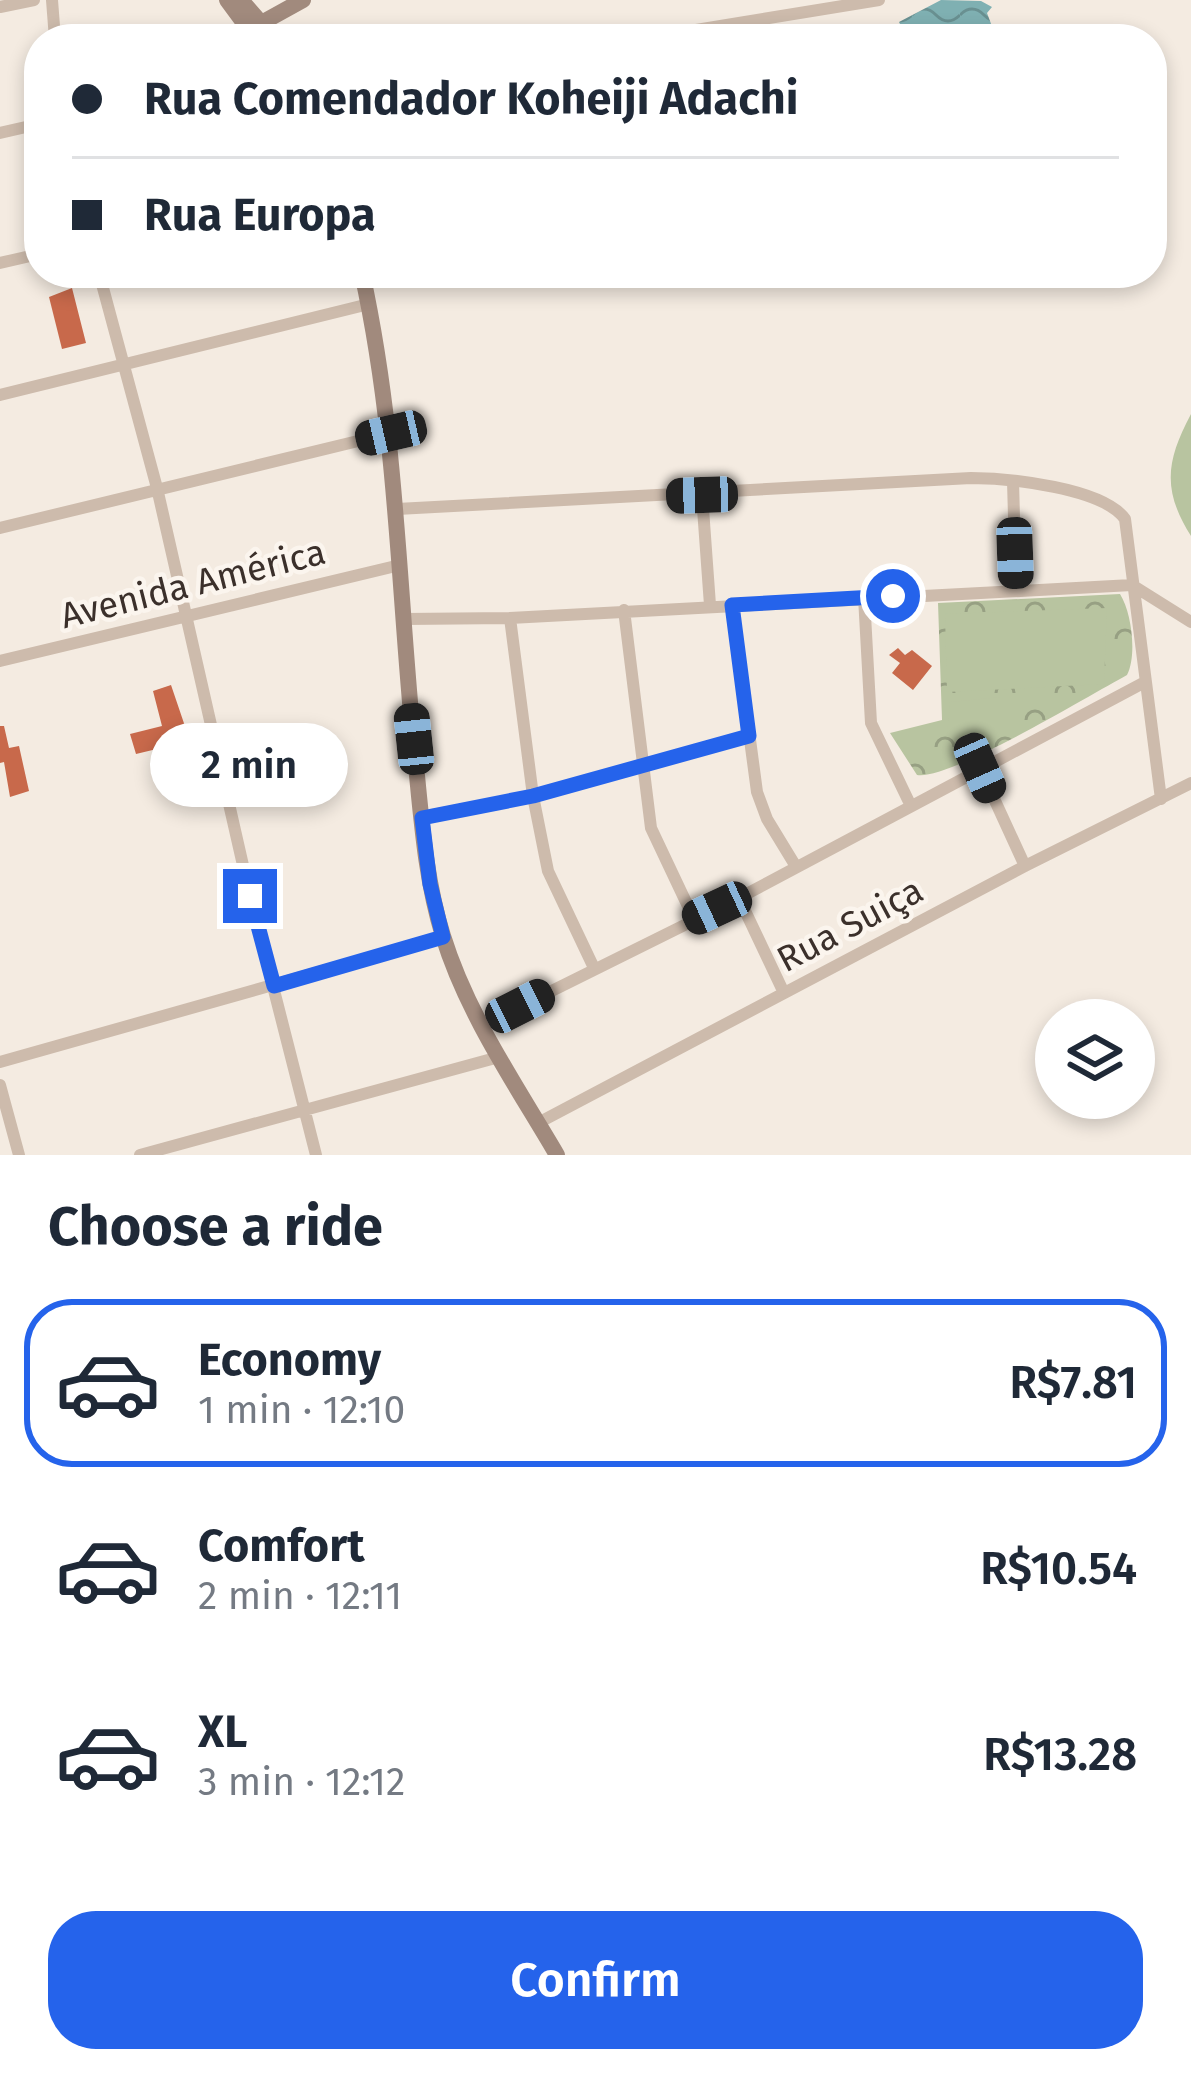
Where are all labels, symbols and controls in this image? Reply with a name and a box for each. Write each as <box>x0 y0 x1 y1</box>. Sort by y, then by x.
text: Rua Comendador Koheiji Adachi <box>144 72 798 126</box>
text: Rua Europa <box>144 188 376 242</box>
car <box>352 407 430 459</box>
car <box>665 476 739 514</box>
car <box>996 516 1034 590</box>
street label: Avenida América <box>56 530 330 638</box>
route start <box>866 569 920 623</box>
car <box>392 701 436 777</box>
callout: 2 min <box>151 722 349 806</box>
car <box>949 728 1011 808</box>
text: 2 min <box>201 742 297 788</box>
street label: Rua Suiça <box>769 868 931 982</box>
route end <box>223 869 277 923</box>
car <box>677 876 757 940</box>
car <box>480 974 560 1038</box>
map controls <box>1035 999 1155 1119</box>
button: layers <box>1035 999 1155 1119</box>
text: Choose a ride <box>48 1195 383 1259</box>
icon: car <box>54 1329 162 1437</box>
text: Economy <box>198 1333 381 1387</box>
text: R$7.81 <box>1010 1356 1137 1410</box>
text: 1 min · 12:10 <box>198 1387 405 1433</box>
icon: car <box>54 1515 162 1623</box>
text: Comfort <box>198 1519 365 1573</box>
text: R$10.54 <box>980 1542 1137 1596</box>
text: 2 min · 12:11 <box>198 1573 402 1619</box>
icon: car <box>54 1701 162 1809</box>
text: XL <box>198 1705 247 1759</box>
text: R$13.28 <box>983 1728 1137 1782</box>
text: 3 min · 12:12 <box>198 1759 405 1805</box>
button: Confirm <box>48 1911 1143 2049</box>

